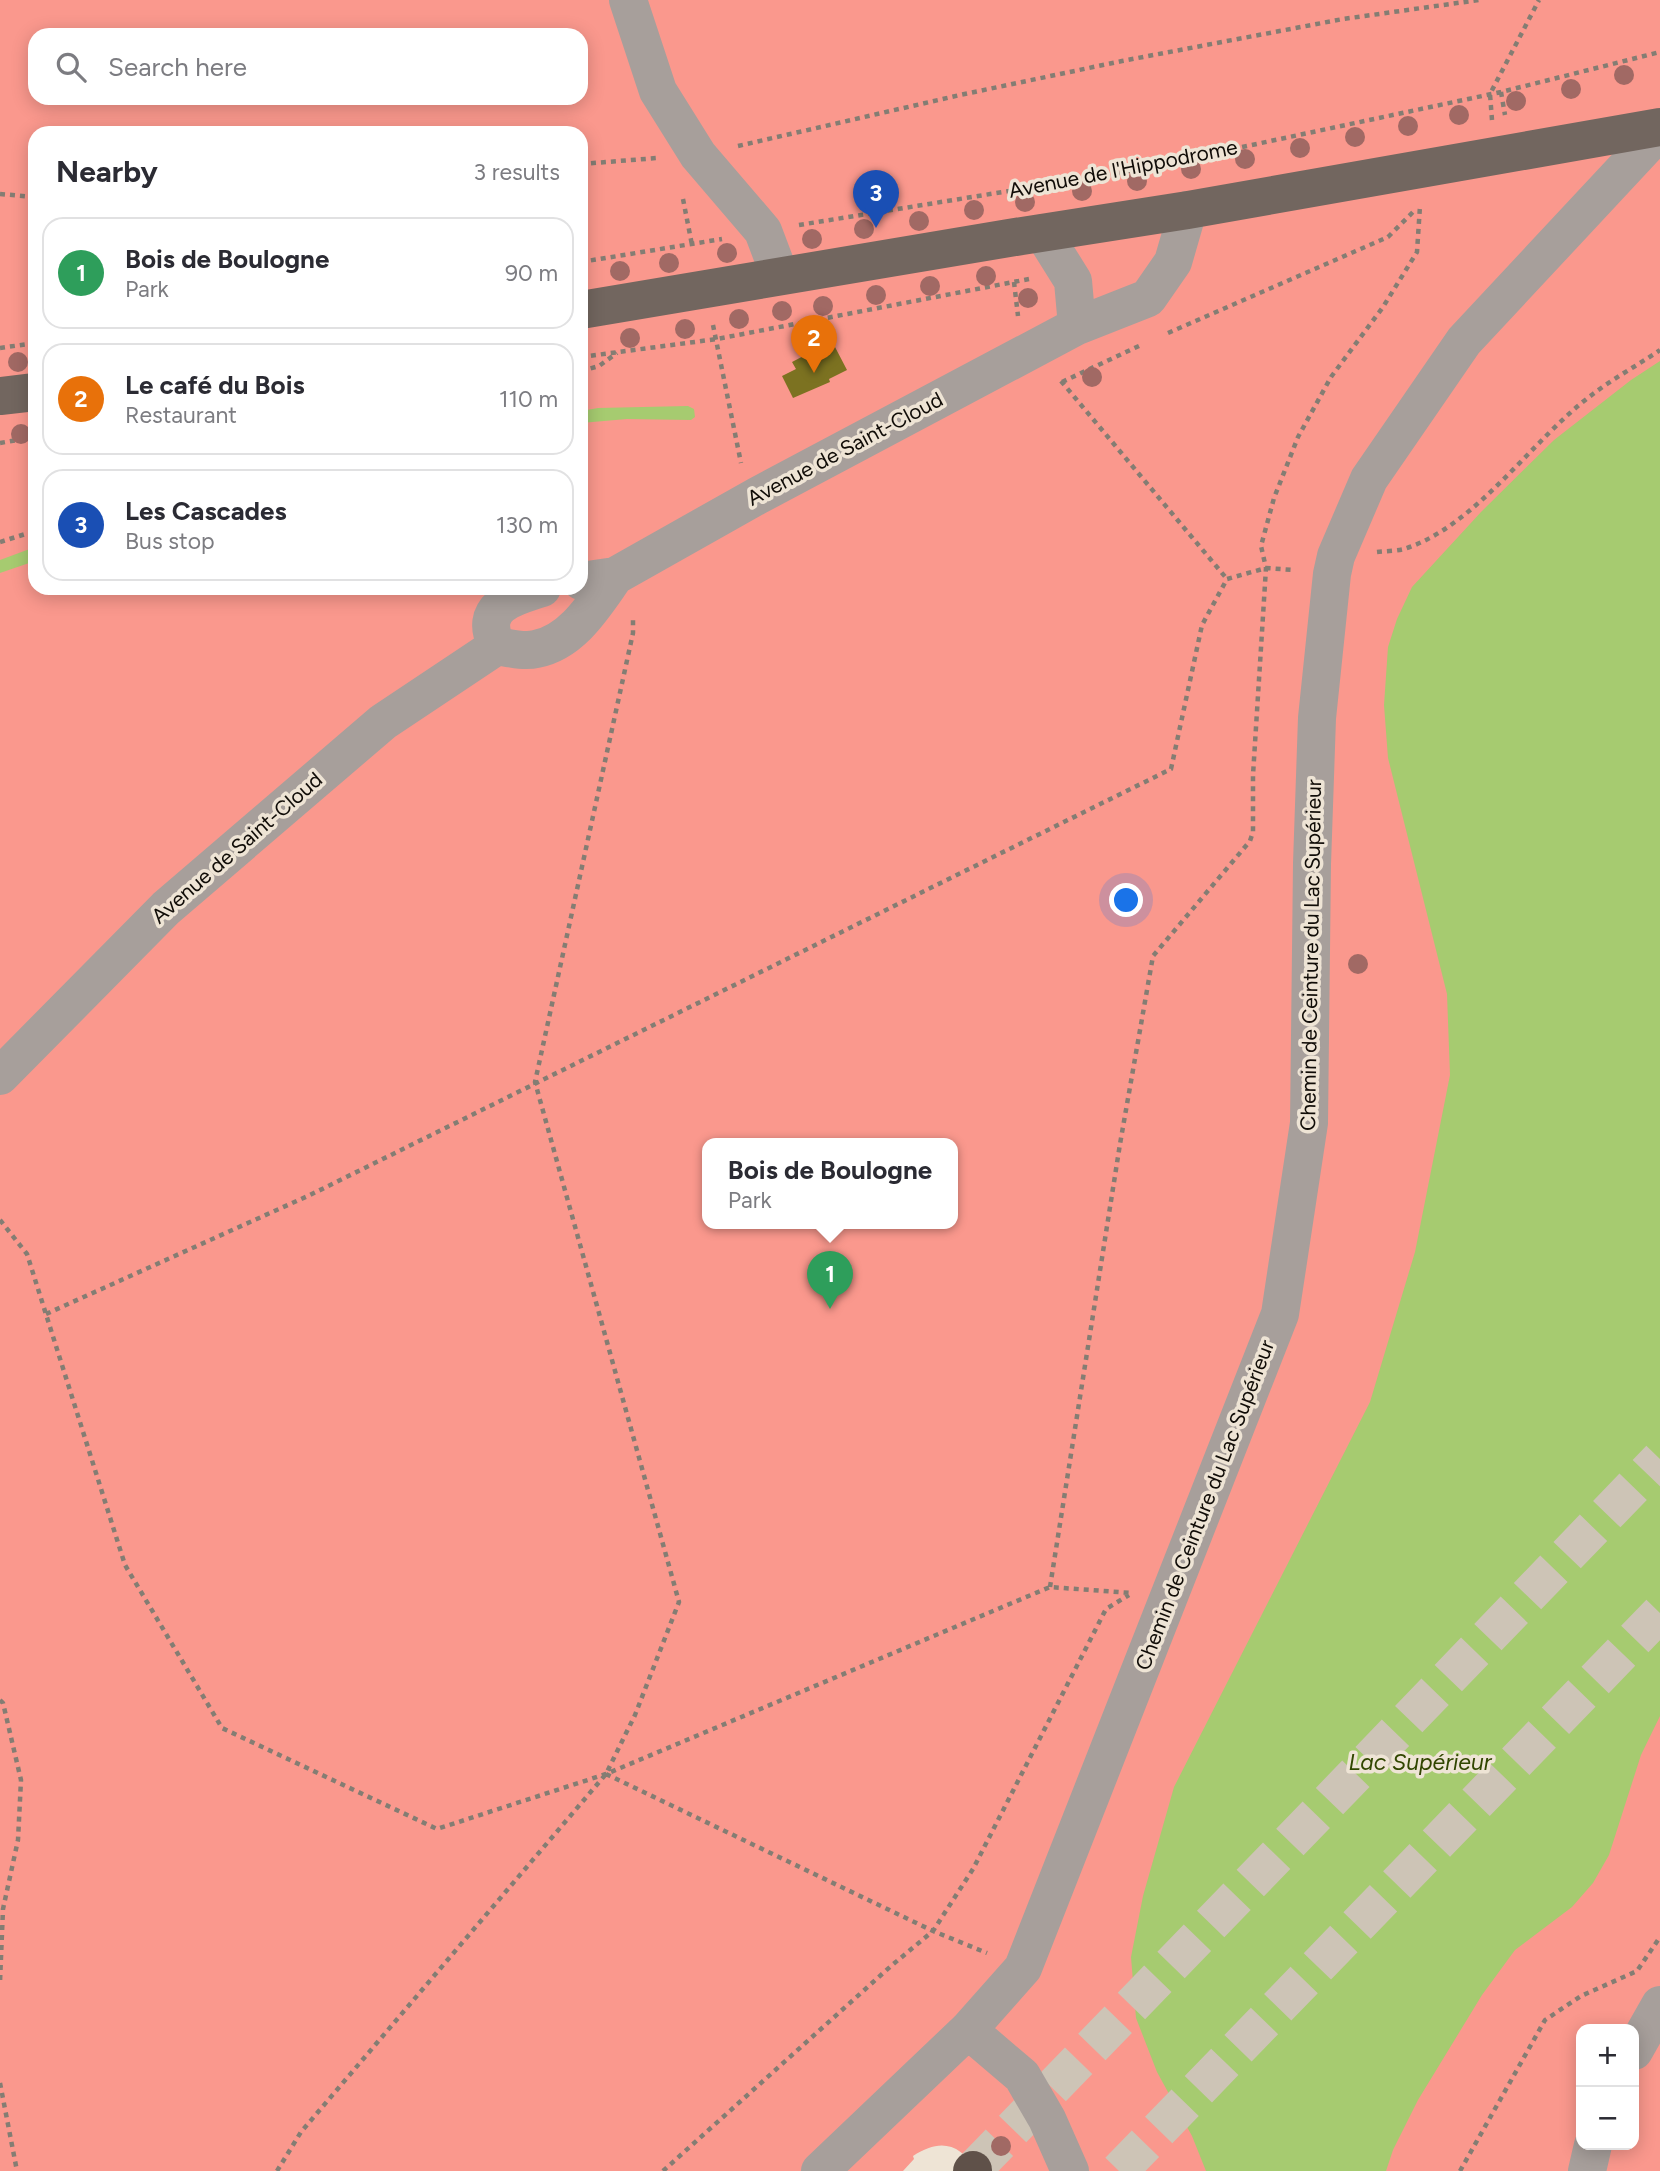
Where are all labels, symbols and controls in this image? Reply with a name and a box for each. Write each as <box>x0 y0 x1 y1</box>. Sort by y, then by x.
search box <box>28 28 588 105</box>
icon: search <box>52 48 90 86</box>
text: Search here <box>108 51 247 83</box>
street label: Avenue de l'Hippodrome <box>1006 134 1239 203</box>
text: Nearby <box>56 153 158 190</box>
text: 3 results <box>473 158 560 186</box>
pin: 3 <box>853 170 899 228</box>
text: Bois de Boulogne <box>125 243 329 275</box>
text: 1 <box>76 259 86 287</box>
text: 90 m <box>505 259 558 287</box>
text: Park <box>125 275 169 303</box>
pin: 2 <box>791 315 837 373</box>
text: Le café du Bois <box>125 369 305 401</box>
text: 2 <box>74 385 88 413</box>
text: 110 m <box>499 385 558 413</box>
street label: Avenue de Saint-Cloud <box>743 386 947 511</box>
text: Restaurant <box>125 401 237 429</box>
text: Les Cascades <box>125 495 287 527</box>
text: 3 <box>75 511 87 539</box>
text: 130 m <box>496 511 558 539</box>
text: Bus stop <box>125 527 215 555</box>
street label: Avenue de Saint-Cloud <box>146 767 327 929</box>
street label: Chemin de Ceinture du Lac Supérieur <box>1295 779 1326 1131</box>
your location <box>1109 883 1143 917</box>
popup <box>702 1138 958 1229</box>
text: Bois de Boulogne <box>728 1154 932 1186</box>
text: Park <box>728 1186 772 1214</box>
pin: 1 <box>807 1251 853 1309</box>
street label: Chemin de Ceinture du Lac Supérieur <box>1130 1336 1279 1673</box>
water label: Lac Supérieur <box>1348 1748 1493 1776</box>
map controls <box>1576 2024 1639 2150</box>
button: + <box>1576 2024 1639 2087</box>
button: − <box>1576 2087 1639 2150</box>

